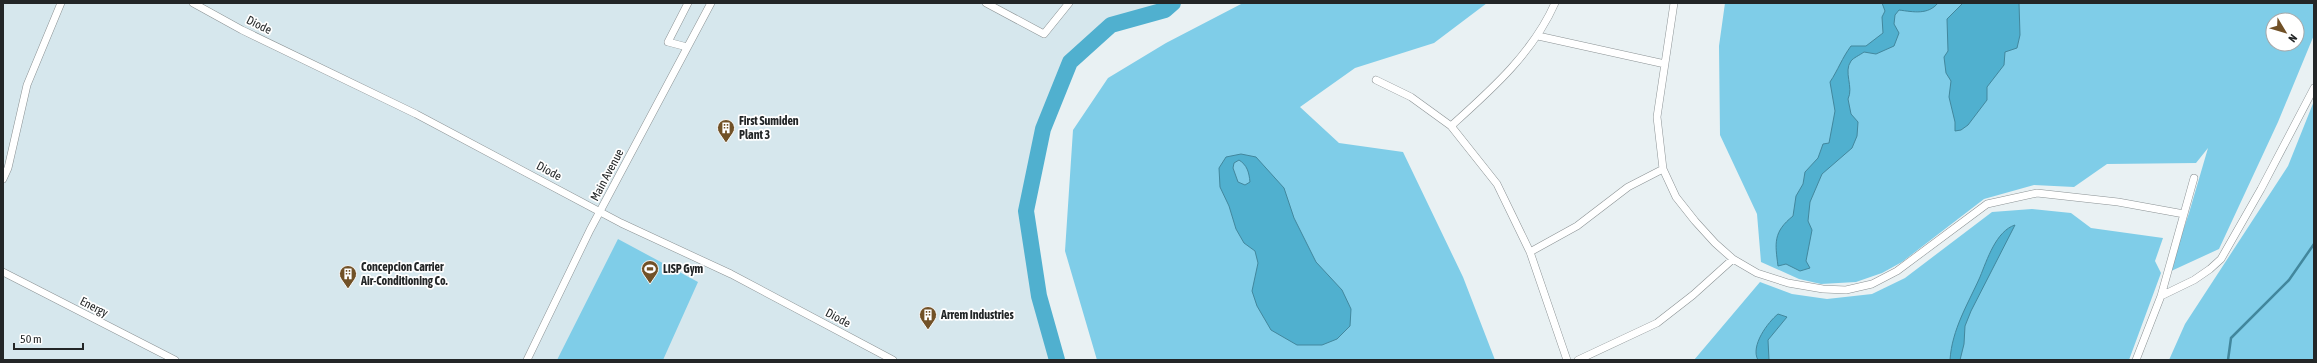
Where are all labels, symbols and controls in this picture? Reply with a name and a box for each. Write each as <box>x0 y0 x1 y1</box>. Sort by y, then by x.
north arrow <box>2265 12 2305 52</box>
street label: Diode <box>244 13 274 37</box>
text: N <box>2286 32 2300 44</box>
place label: First Sumiden Plant 3 <box>739 114 799 142</box>
building icon: First Sumiden Plant 3 <box>716 118 736 143</box>
street label: Main Avenue <box>587 147 627 203</box>
street label: Diode <box>534 159 564 183</box>
sports icon: LISP Gym <box>640 259 660 284</box>
place label: Concepcion Carrier Air-Conditioning Co. <box>360 260 448 288</box>
place label: LISP Gym <box>663 262 704 276</box>
building icon: Concepcion Carrier Air-Conditioning Co. <box>338 264 358 289</box>
street label: Energy <box>78 294 110 320</box>
building icon: Arrem Industries <box>918 305 938 330</box>
street label: Diode <box>823 306 853 330</box>
place label: Arrem Industries <box>940 308 1014 322</box>
scale bar <box>14 325 83 351</box>
text: 50 m <box>20 332 42 346</box>

